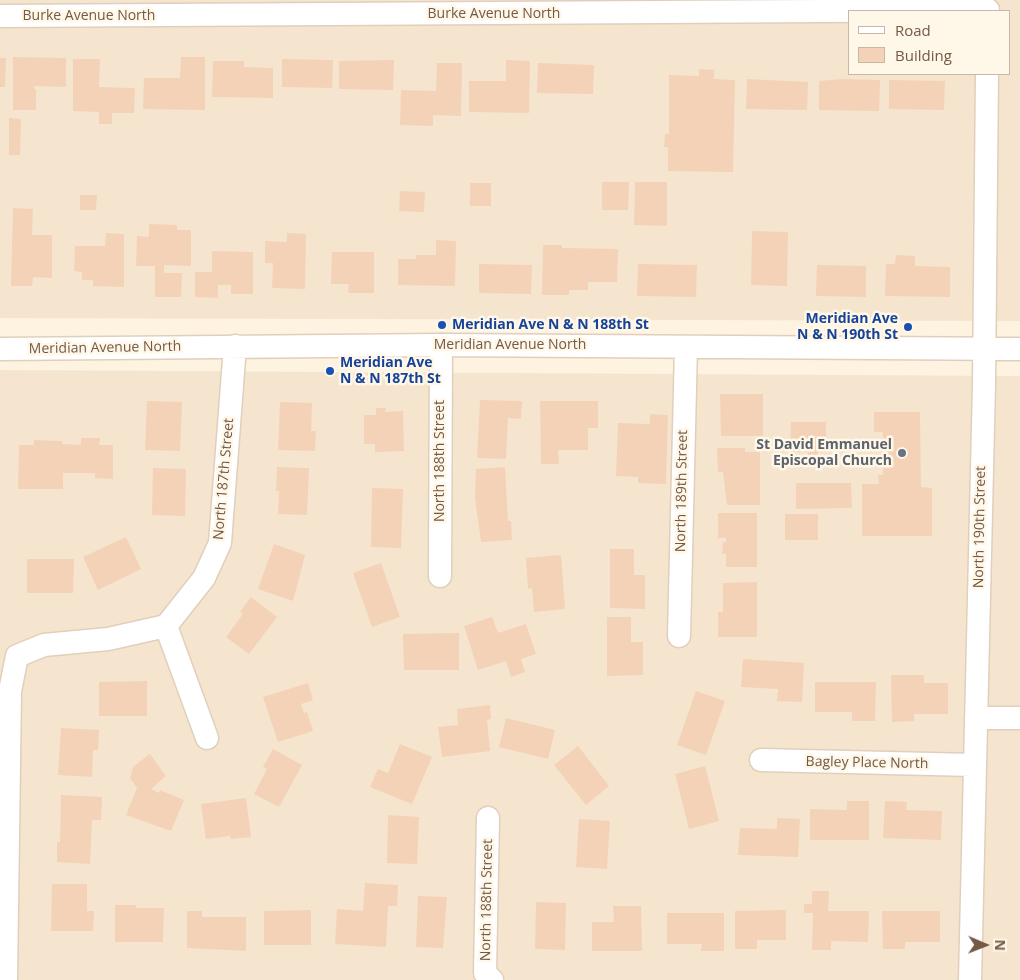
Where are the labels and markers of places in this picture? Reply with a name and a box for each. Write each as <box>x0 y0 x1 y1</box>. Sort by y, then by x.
place label: Meridian Ave N & N 190th St <box>797 311 898 344</box>
place label: Meridian Ave N & N 188th St <box>452 317 649 333</box>
marker: Meridian Ave N & N 188th St <box>436 319 448 331</box>
marker: Meridian Ave N & N 190th St <box>902 321 914 333</box>
place label: Meridian Ave N & N 187th St <box>340 355 441 388</box>
marker: Meridian Ave N & N 187th St <box>324 365 336 377</box>
place label: St David Emmanuel Episcopal Church <box>756 437 892 470</box>
marker: St David Emmanuel Episcopal Church <box>896 447 908 459</box>

